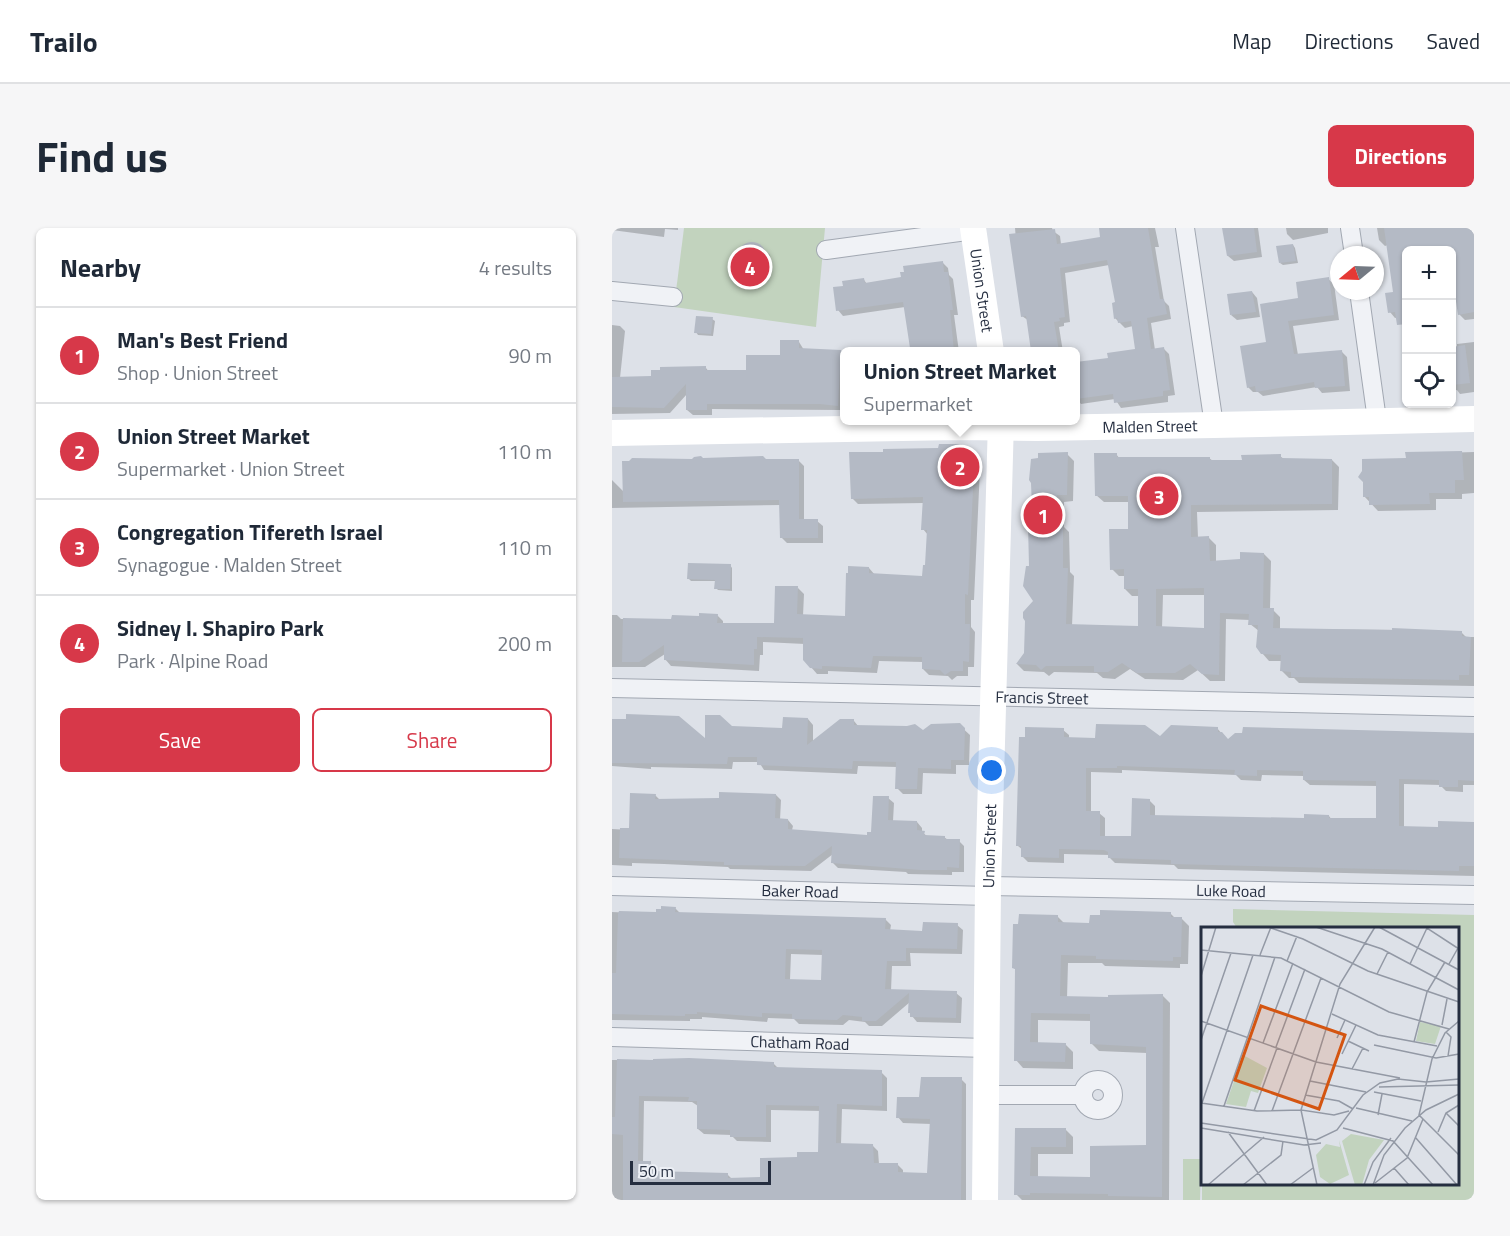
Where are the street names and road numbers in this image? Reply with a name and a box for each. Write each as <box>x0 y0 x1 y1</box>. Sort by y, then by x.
street label: Union Street <box>964 247 1000 334</box>
street label: Malden Street <box>1102 413 1198 439</box>
street label: Francis Street <box>995 684 1089 711</box>
street label: Union Street <box>976 803 1002 889</box>
street label: Baker Road <box>761 878 839 904</box>
street label: Luke Road <box>1196 878 1266 903</box>
street label: Chatham Road <box>750 1029 850 1056</box>

